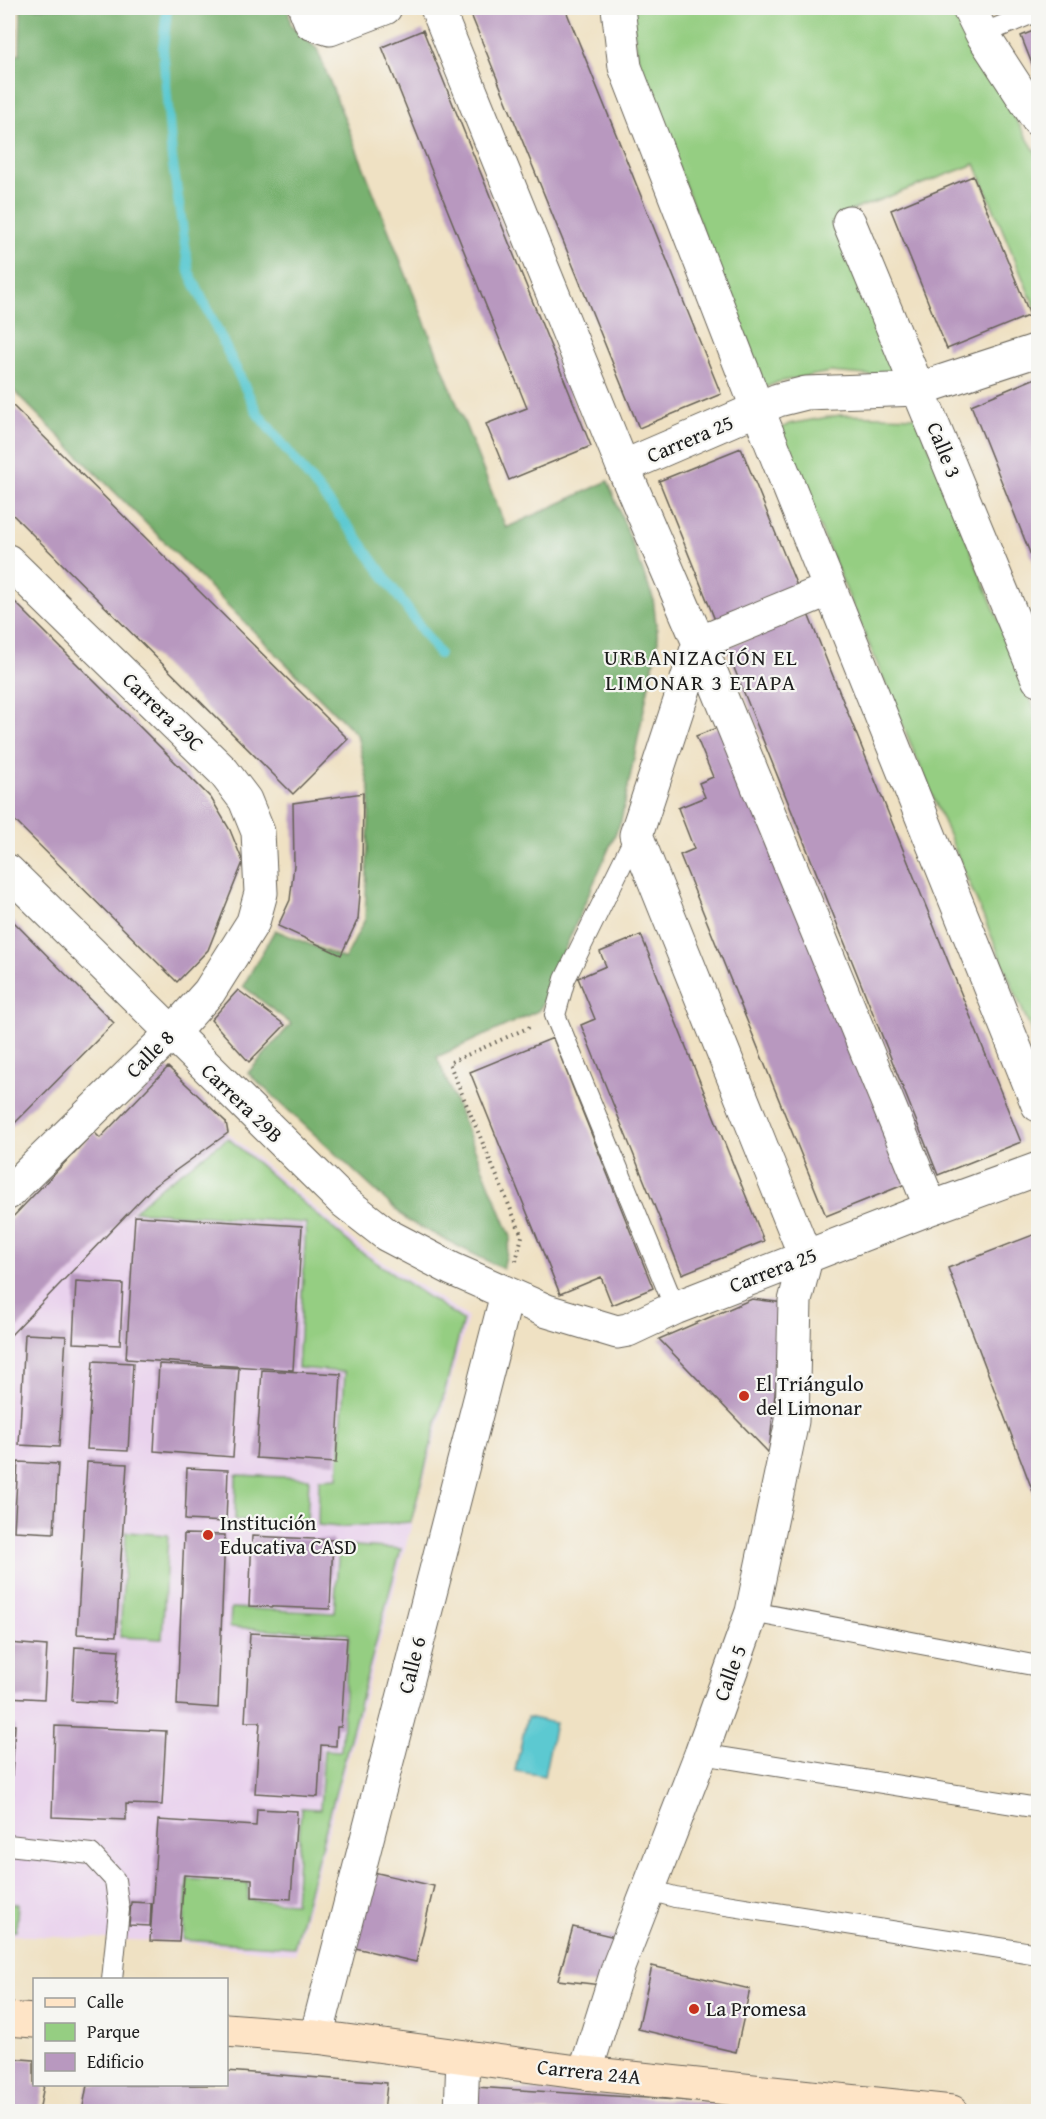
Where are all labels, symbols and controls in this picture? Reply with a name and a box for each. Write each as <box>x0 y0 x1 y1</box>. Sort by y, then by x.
street label: Carrera 25 <box>642 406 738 471</box>
street label: Calle 3 <box>919 417 970 482</box>
district label: URBANIZACIÓN EL LIMONAR 3 ETAPA <box>604 641 798 698</box>
street label: Carrera 29C <box>116 665 211 759</box>
street label: Calle 8 <box>118 1022 181 1085</box>
street label: Carrera 29B <box>194 1056 290 1150</box>
street label: Carrera 25 <box>725 1239 821 1300</box>
place label: El Triángulo del Limonar <box>756 1368 864 1423</box>
marker: El Triángulo del Limonar <box>737 1389 751 1403</box>
place label: Institución Educativa CASD <box>220 1507 357 1562</box>
marker: Institución Educativa CASD <box>201 1528 215 1542</box>
street label: Calle 6 <box>389 1633 434 1697</box>
street label: Calle 5 <box>705 1640 754 1705</box>
legend <box>33 1978 228 2086</box>
text: Calle <box>87 1988 124 2015</box>
place label: La Promesa <box>706 1993 806 2024</box>
marker: La Promesa <box>687 2002 701 2016</box>
text: Parque <box>87 2018 140 2045</box>
text: Edificio <box>87 2048 144 2075</box>
street label: Carrera 24A <box>536 2051 643 2092</box>

